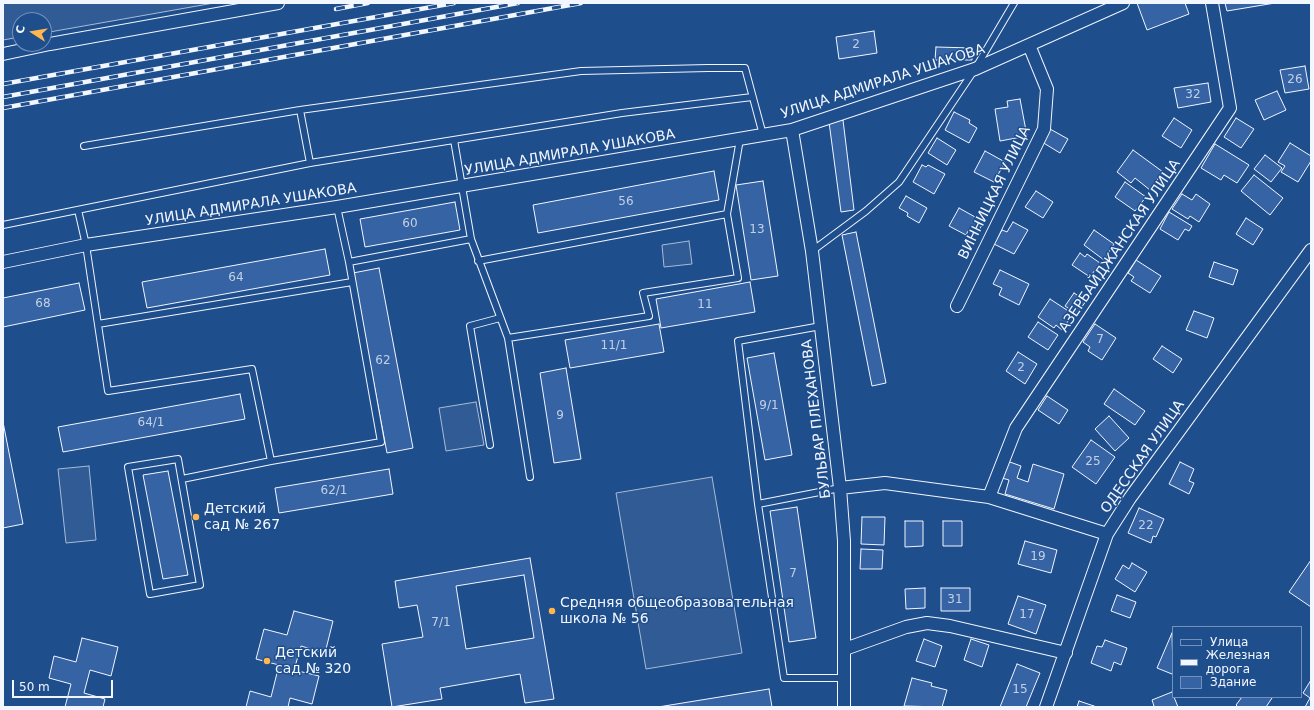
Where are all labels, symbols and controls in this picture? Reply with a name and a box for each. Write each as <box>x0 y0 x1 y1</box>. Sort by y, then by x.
north arrow <box>12 12 52 52</box>
text: С <box>14 24 28 35</box>
house number: 2 <box>852 38 860 52</box>
street label: УЛИЦА АДМИРАЛА УШАКОВА <box>779 41 987 123</box>
house number: 26 <box>1287 73 1303 87</box>
house number: 32 <box>1185 88 1201 102</box>
street label: ВИННИЦКАЯ УЛИЦА <box>955 124 1035 262</box>
street label: УЛИЦА АДМИРАЛА УШАКОВА <box>464 126 676 180</box>
street label: АЗЕРБАЙДЖАНСКАЯ УЛИЦА <box>1056 156 1184 336</box>
street label: УЛИЦА АДМИРАЛА УШАКОВА <box>144 180 358 230</box>
house number: 56 <box>618 195 634 209</box>
house number: 60 <box>402 217 418 231</box>
house number: 13 <box>749 223 765 237</box>
house number: 64 <box>228 271 244 285</box>
house number: 68 <box>35 297 51 311</box>
house number: 11 <box>697 298 713 312</box>
house number: 7 <box>1096 333 1104 347</box>
house number: 11/1 <box>601 339 627 353</box>
street label: БУЛЬВАР ПЛЕХАНОВА <box>799 339 835 499</box>
house number: 62 <box>375 354 391 368</box>
house number: 2 <box>1017 361 1025 375</box>
street label: ОДЕССКАЯ УЛИЦА <box>1098 397 1188 517</box>
house number: 9/1 <box>759 399 779 413</box>
house number: 9 <box>556 409 564 423</box>
house number: 64/1 <box>138 416 164 430</box>
house number: 25 <box>1085 455 1101 469</box>
house number: 62/1 <box>321 484 347 498</box>
place label: Детский сад № 267 <box>204 501 280 534</box>
marker: Детский сад № 267 <box>191 512 201 522</box>
house number: 22 <box>1138 519 1154 533</box>
house number: 19 <box>1030 550 1046 564</box>
house number: 7 <box>789 567 797 581</box>
house number: 31 <box>947 593 963 607</box>
place label: Средняя общеобразовательная школа № 56 <box>560 595 794 628</box>
marker: Средняя общеобразовательная школа № 56 <box>547 606 557 616</box>
house number: 17 <box>1019 608 1035 622</box>
house number: 7/1 <box>431 616 451 630</box>
legend <box>1172 626 1302 698</box>
text: Улица <box>1210 635 1248 649</box>
place label: Детский сад № 320 <box>275 645 351 678</box>
text: Железная дорога <box>1206 648 1270 676</box>
marker: Детский сад № 320 <box>262 656 272 666</box>
scale bar <box>14 672 115 698</box>
text: Здание <box>1210 675 1256 689</box>
text: 50 m <box>19 680 50 694</box>
house number: 15 <box>1012 683 1028 697</box>

